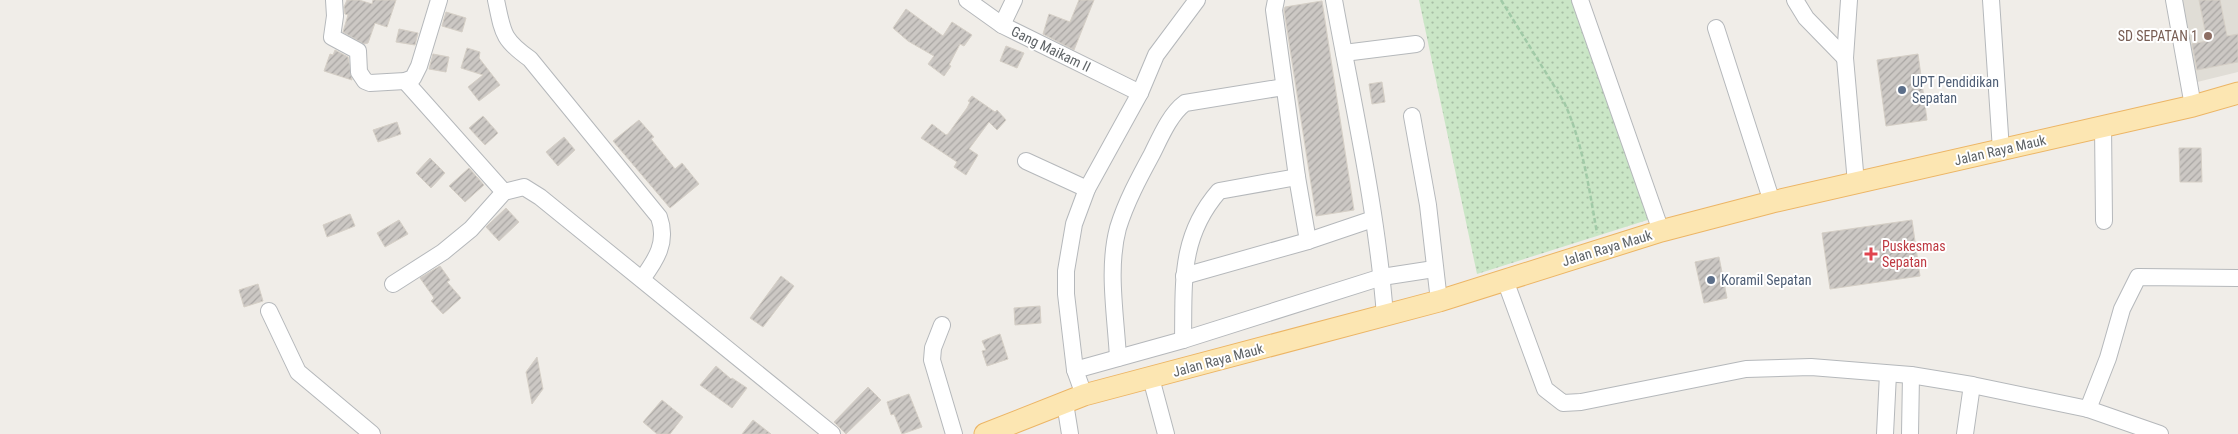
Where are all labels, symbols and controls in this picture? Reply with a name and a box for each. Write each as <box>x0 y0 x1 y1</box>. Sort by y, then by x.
street label: Gang Maikam II <box>1009 23 1093 75</box>
place label: SD SEPATAN 1 <box>2118 28 2198 44</box>
marker: SD SEPATAN 1 <box>2202 30 2214 42</box>
place label: UPT Pendidikan Sepatan <box>1912 74 1999 106</box>
marker: UPT Pendidikan Sepatan <box>1896 84 1908 96</box>
street label: Jalan Raya Mauk <box>1953 132 2048 168</box>
street label: Jalan Raya Mauk <box>1560 226 1655 269</box>
place label: Puskesmas Sepatan <box>1882 238 1946 270</box>
marker: Puskesmas Sepatan <box>1864 247 1878 261</box>
place label: Koramil Sepatan <box>1721 272 1811 288</box>
marker: Koramil Sepatan <box>1705 274 1717 286</box>
street label: Jalan Raya Mauk <box>1171 340 1266 380</box>

